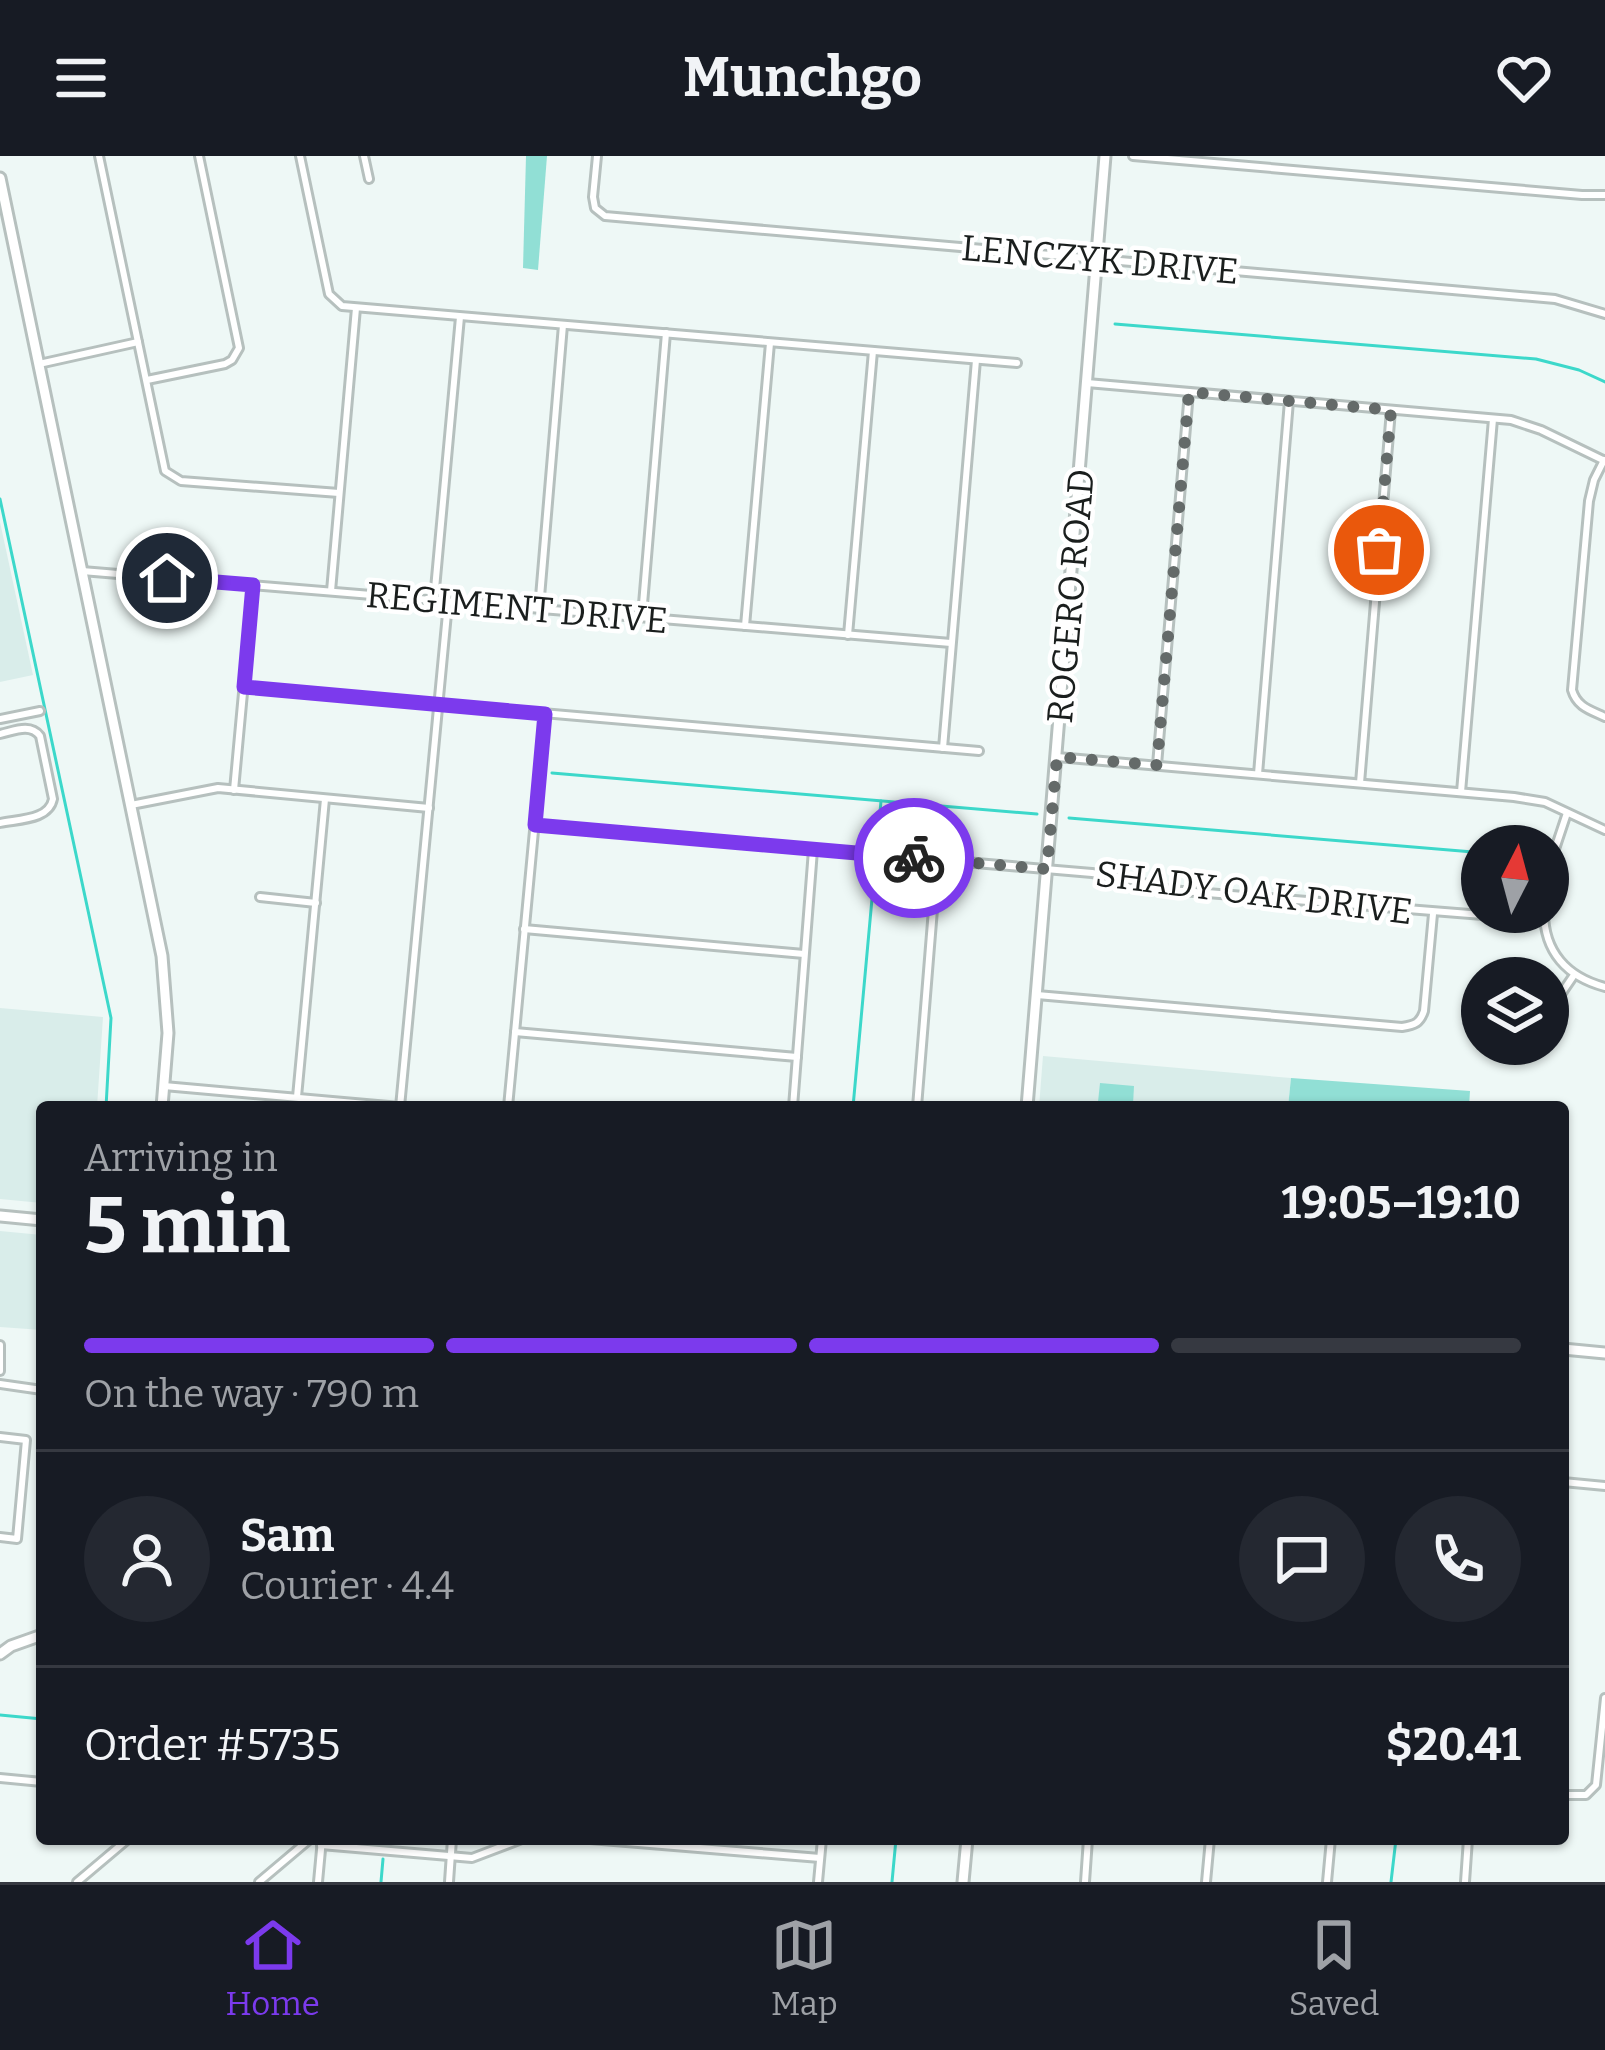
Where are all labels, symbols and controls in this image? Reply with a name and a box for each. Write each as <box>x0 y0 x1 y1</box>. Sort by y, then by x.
icon: menu <box>48 45 114 111</box>
icon: heart <box>1491 45 1557 111</box>
text: Munchgo <box>683 46 922 110</box>
street label: LENCZYK DRIVE <box>960 226 1240 294</box>
street label: ROGERO ROAD <box>1038 467 1104 725</box>
pin <box>1328 499 1430 601</box>
icon: bag <box>1346 517 1412 583</box>
pin <box>116 527 218 629</box>
icon: home <box>134 545 200 611</box>
street label: REGIMENT DRIVE <box>364 573 670 643</box>
courier <box>854 798 974 918</box>
icon: bike <box>881 825 947 891</box>
north arrow <box>1461 825 1569 933</box>
map controls <box>1461 825 1569 1065</box>
street label: SHADY OAK DRIVE <box>1093 852 1415 934</box>
button: layers <box>1461 957 1569 1065</box>
text: Arriving in <box>84 1135 278 1181</box>
text: 19:05–19:10 <box>1282 1176 1521 1230</box>
text: 5 min <box>84 1179 290 1273</box>
text: On the way · 790 m <box>84 1371 419 1417</box>
button: person <box>84 1496 210 1622</box>
button: chat <box>1239 1496 1365 1622</box>
button: phone <box>1395 1496 1521 1622</box>
text: Sam <box>240 1509 334 1563</box>
text: Courier · 4.4 <box>240 1563 454 1609</box>
text: Order #5735 <box>84 1718 340 1772</box>
text: $20.41 <box>1385 1718 1521 1772</box>
tab: Home <box>226 1912 320 2024</box>
tab: Map <box>771 1912 838 2024</box>
tab: Saved <box>1289 1912 1379 2024</box>

